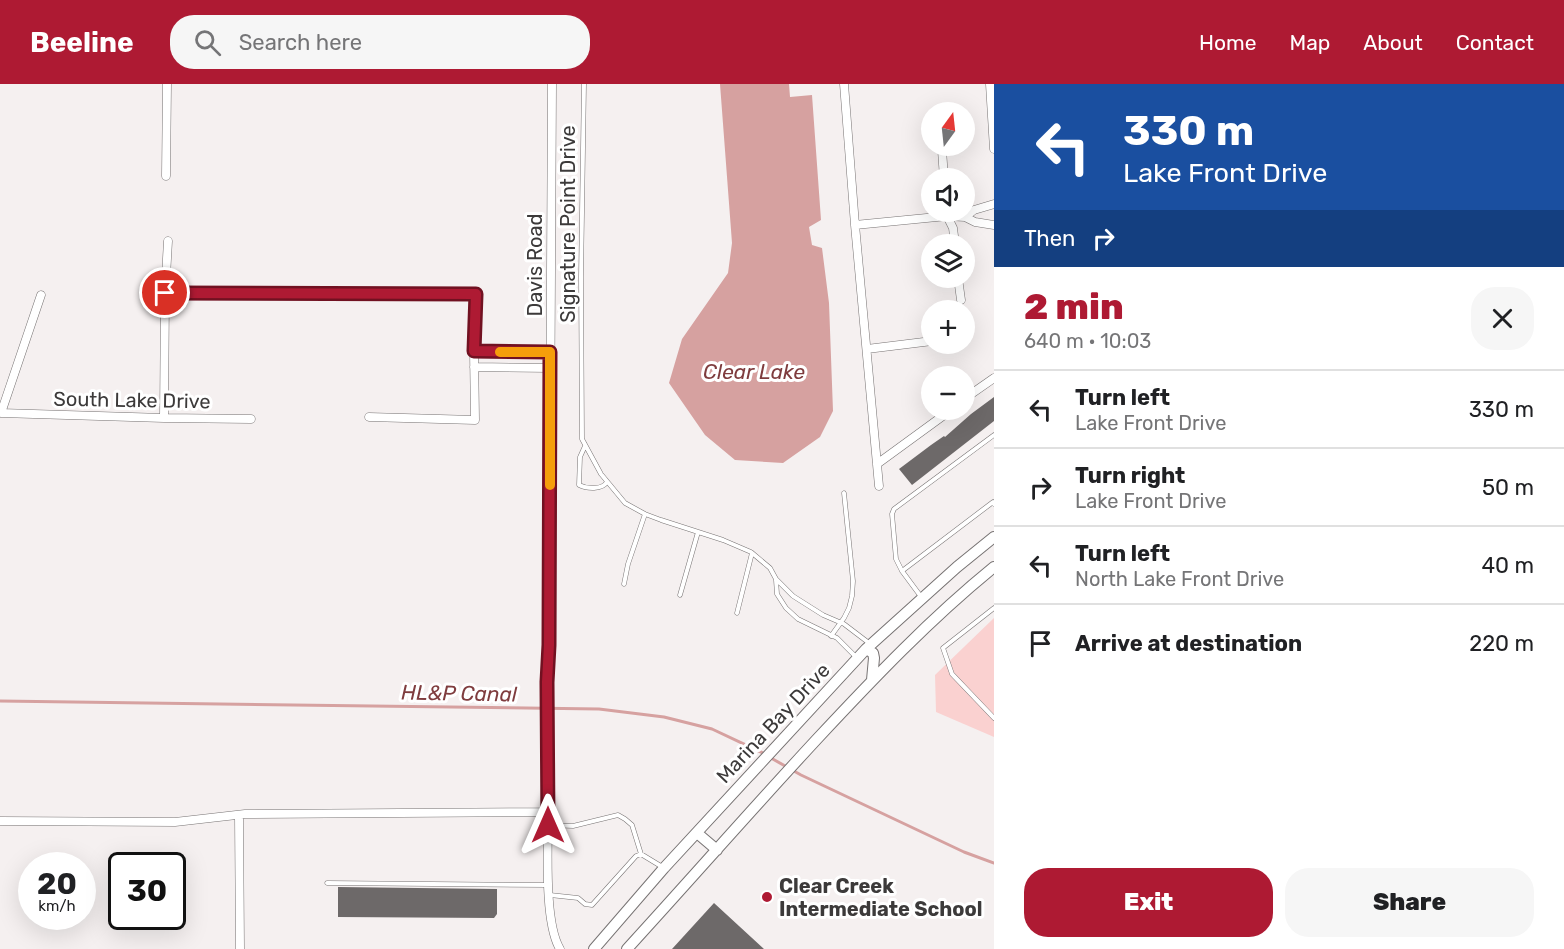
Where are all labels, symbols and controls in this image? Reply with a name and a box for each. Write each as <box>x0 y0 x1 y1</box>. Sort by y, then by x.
search box <box>170 15 590 69</box>
text: Beeline <box>30 26 134 59</box>
icon: search <box>191 26 224 59</box>
text: Search here <box>239 29 362 56</box>
text: Home <box>1199 30 1256 55</box>
text: Map <box>1289 30 1330 55</box>
text: About <box>1363 30 1423 55</box>
text: Contact <box>1456 30 1534 55</box>
north arrow <box>921 102 975 156</box>
map controls <box>921 102 975 420</box>
text: 330 m <box>1123 106 1254 156</box>
icon: left <box>1024 108 1102 186</box>
street label: Signature Point Drive <box>556 125 580 323</box>
text: Lake Front Drive <box>1123 157 1327 189</box>
button: sound <box>921 168 975 222</box>
street label: Davis Road <box>523 213 547 317</box>
icon: right <box>1087 222 1120 255</box>
text: Then <box>1024 225 1075 252</box>
button: layers <box>921 234 975 288</box>
pin <box>139 267 190 318</box>
icon: arrive <box>148 276 181 309</box>
text: 2 min <box>1024 285 1124 328</box>
button: close <box>1471 287 1534 350</box>
button: + <box>921 300 975 354</box>
text: 640 m · 10:03 <box>1024 329 1151 353</box>
water label: Clear Lake <box>703 359 805 384</box>
button: − <box>921 366 975 420</box>
text: Turn left <box>1075 384 1170 411</box>
street label: South Lake Drive <box>53 387 211 413</box>
icon: left <box>1024 393 1057 426</box>
text: 330 m <box>1469 396 1534 423</box>
text: Lake Front Drive <box>1075 411 1226 435</box>
text: Turn right <box>1075 462 1185 489</box>
icon: right <box>1024 471 1057 504</box>
text: 50 m <box>1482 474 1534 501</box>
text: Lake Front Drive <box>1075 489 1226 513</box>
text: Turn left <box>1075 540 1170 567</box>
icon: left <box>1024 549 1057 582</box>
text: 40 m <box>1481 552 1534 579</box>
text: North Lake Front Drive <box>1075 567 1284 591</box>
icon: arrive <box>1024 627 1057 660</box>
text: Arrive at destination <box>1075 630 1302 657</box>
text: 220 m <box>1469 630 1534 657</box>
street label: Marina Bay Drive <box>711 658 835 788</box>
water label: HL&P Canal <box>401 679 518 707</box>
position arrow <box>516 793 580 857</box>
speed limit sign: 30 <box>108 852 186 930</box>
text: 20 <box>37 866 77 902</box>
button: Exit <box>1024 868 1273 937</box>
button: Share <box>1285 868 1534 937</box>
place label: Clear Creek Intermediate School <box>779 874 982 921</box>
marker: Clear Creek Intermediate School <box>760 890 774 904</box>
text: km/h <box>38 897 76 915</box>

